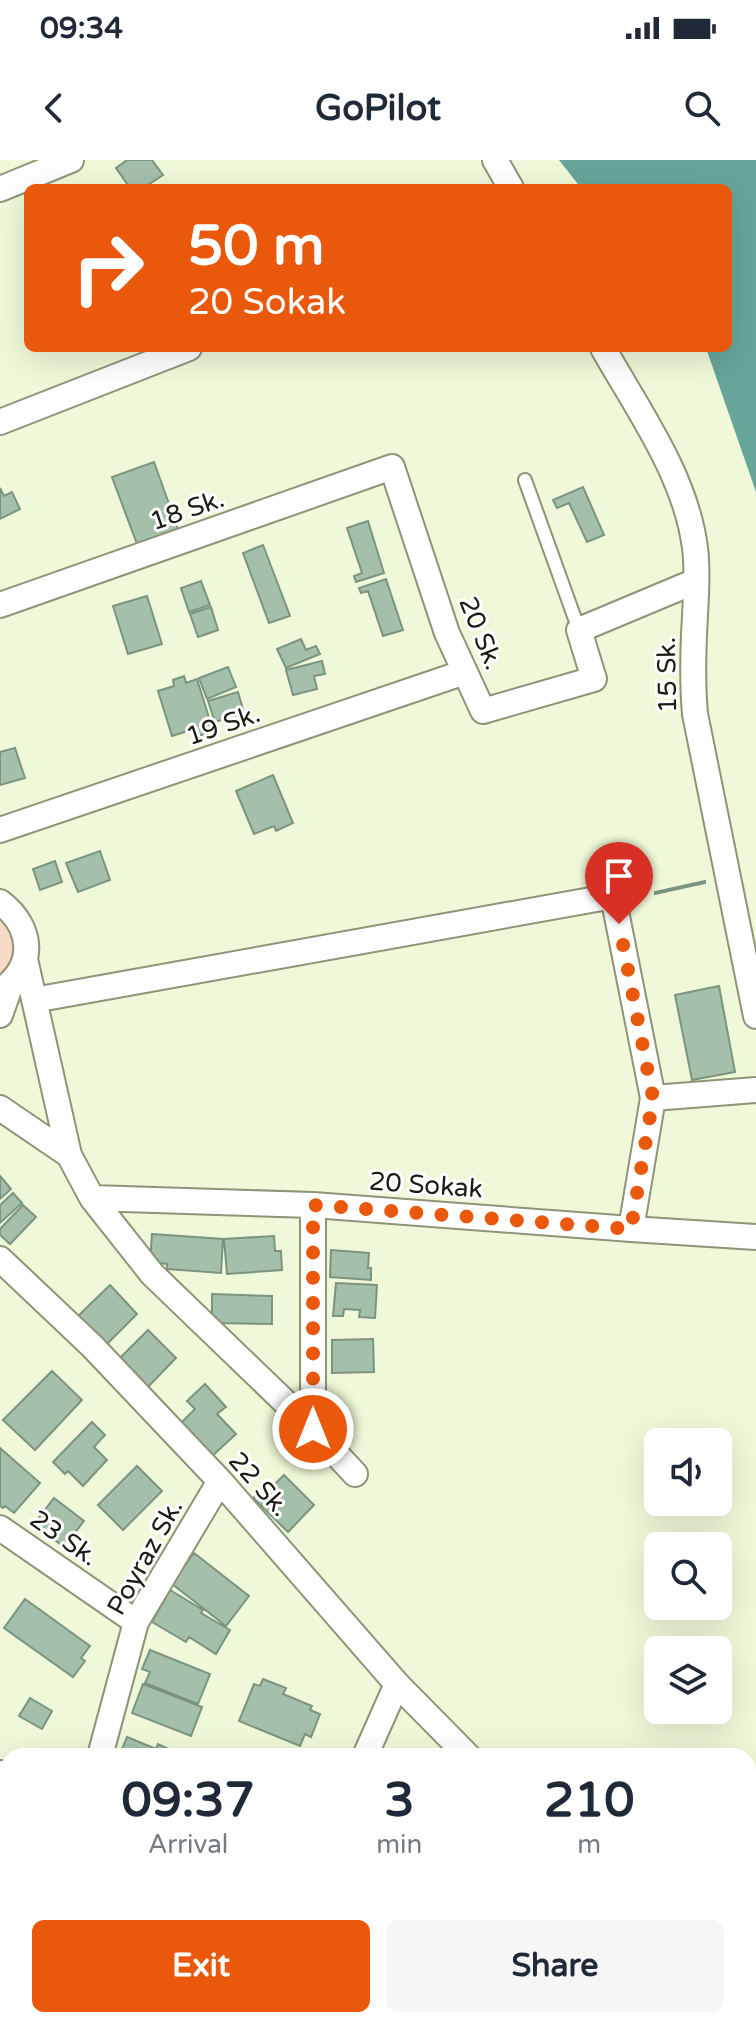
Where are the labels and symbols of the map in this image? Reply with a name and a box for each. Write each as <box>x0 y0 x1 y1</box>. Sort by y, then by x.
street label: 18 Sk. <box>146 483 228 537</box>
street label: 20 Sk. <box>452 592 510 674</box>
street label: 15 Sk. <box>651 637 683 713</box>
street label: 19 Sk. <box>182 698 264 752</box>
pin <box>585 842 653 924</box>
street label: 20 Sokak <box>368 1166 484 1204</box>
position arrow <box>271 1387 355 1471</box>
street label: 22 Sk. <box>222 1445 296 1523</box>
street label: Poyraz Sk. <box>100 1494 190 1620</box>
street label: 23 Sk. <box>24 1503 104 1573</box>

